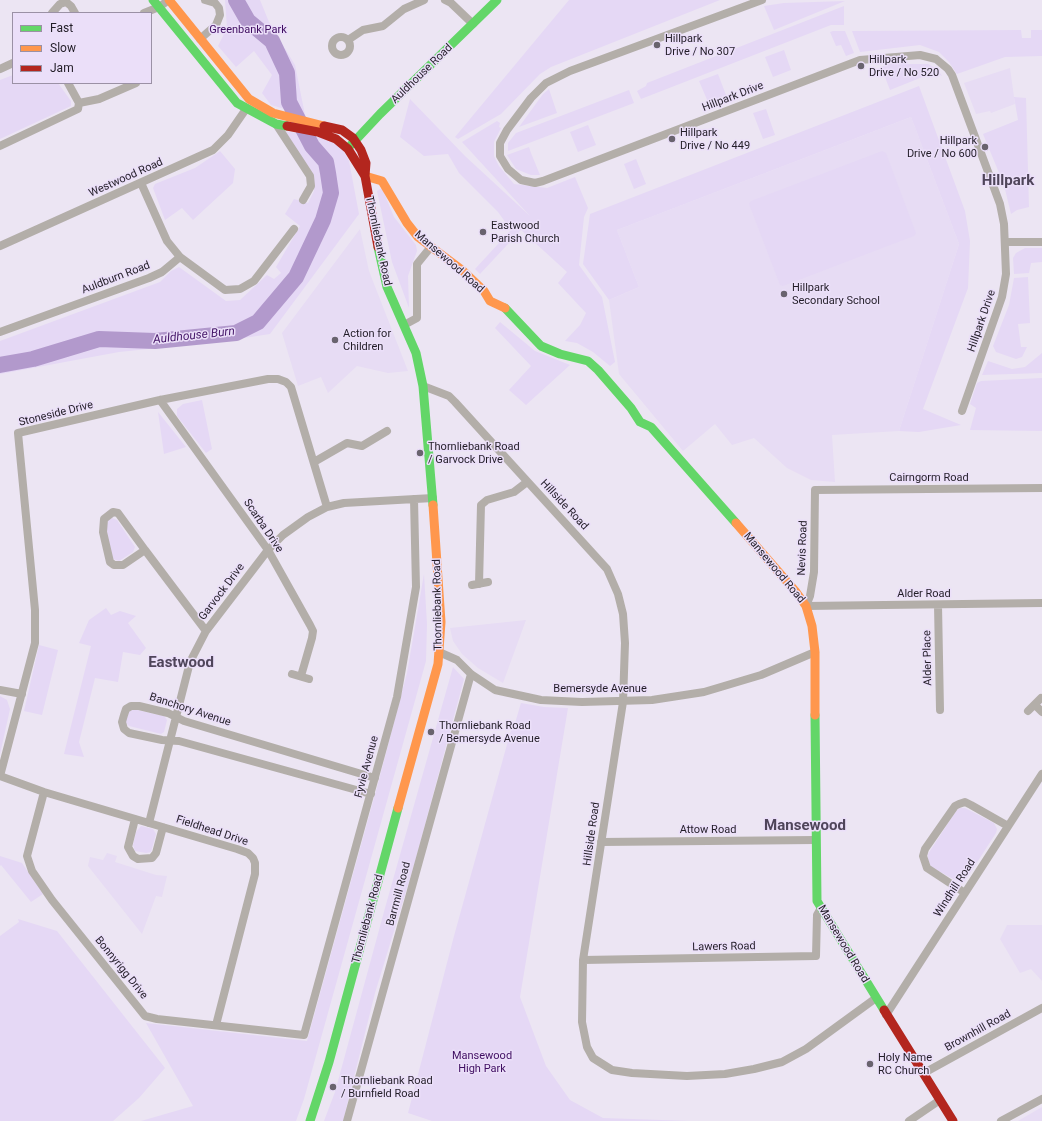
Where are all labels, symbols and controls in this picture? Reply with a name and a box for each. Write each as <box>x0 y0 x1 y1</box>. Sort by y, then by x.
legend <box>12 12 152 84</box>
text: Fast <box>50 21 73 35</box>
park label: Greenbank Park <box>209 23 287 37</box>
place label: Hillpark Drive / No 307 <box>665 32 735 58</box>
marker: Hillpark Drive / No 307 <box>652 40 662 50</box>
text: Slow <box>50 41 76 55</box>
street label: Auldhouse Road <box>389 41 455 107</box>
place label: Hillpark Drive / No 520 <box>869 53 939 79</box>
text: Jam <box>50 61 74 75</box>
marker: Hillpark Drive / No 520 <box>856 61 866 71</box>
street label: Hillpark Drive <box>700 79 766 115</box>
place label: Hillpark Drive / No 449 <box>680 126 750 152</box>
marker: Hillpark Drive / No 449 <box>667 134 677 144</box>
place label: Hillpark Drive / No 600 <box>907 134 977 160</box>
marker: Hillpark Drive / No 600 <box>980 142 990 152</box>
street label: Westwood Road <box>87 156 165 200</box>
district label: Hillpark <box>982 172 1034 190</box>
street label: Thornliebank Road <box>362 195 394 287</box>
place label: Eastwood Parish Church <box>491 219 559 245</box>
marker: Eastwood Parish Church <box>478 227 488 237</box>
street label: Mansewood Road <box>411 228 487 296</box>
street label: Auldburn Road <box>80 259 152 297</box>
place label: Hillpark Secondary School <box>792 281 880 307</box>
street label: Hillpark Drive <box>965 288 999 354</box>
marker: Hillpark Secondary School <box>779 289 789 299</box>
water label: Auldhouse Burn <box>152 325 236 347</box>
place label: Action for Children <box>343 327 391 353</box>
marker: Action for Children <box>330 335 340 345</box>
street label: Stoneside Drive <box>18 398 94 430</box>
place label: Thornliebank Road / Garvock Drive <box>428 440 520 466</box>
marker: Thornliebank Road / Garvock Drive <box>415 448 425 458</box>
street label: Cairngorm Road <box>889 471 969 485</box>
street label: Hillside Road <box>537 477 591 533</box>
street label: Scarba Drive <box>240 497 286 555</box>
street label: Nevis Road <box>795 520 811 576</box>
street label: Mansewood Road <box>741 530 807 606</box>
street label: Thornliebank Road <box>431 559 445 651</box>
street label: Garvock Drive <box>196 561 248 623</box>
street label: Alder Road <box>897 587 951 601</box>
street label: Alder Place <box>921 630 935 686</box>
district label: Eastwood <box>148 654 214 672</box>
street label: Bemersyde Avenue <box>553 682 647 696</box>
street label: Banchory Avenue <box>148 691 232 729</box>
place label: Thornliebank Road / Bemersyde Avenue <box>439 719 540 745</box>
marker: Thornliebank Road / Bemersyde Avenue <box>426 727 436 737</box>
street label: Fyvie Avenue <box>352 735 382 799</box>
street label: Hillside Road <box>581 801 603 867</box>
street label: Fieldhead Drive <box>174 813 250 849</box>
district label: Mansewood <box>764 817 846 835</box>
street label: Attow Road <box>680 823 736 837</box>
street label: Windhill Road <box>931 856 979 920</box>
street label: Barrmill Road <box>384 860 414 928</box>
street label: Thornliebank Road <box>350 873 386 965</box>
street label: Mansewood Road <box>815 903 871 985</box>
street label: Bonnyrigg Drive <box>92 934 150 1002</box>
street label: Lawers Road <box>692 940 756 954</box>
street label: Brownhill Road <box>943 1007 1013 1055</box>
park label: Mansewood High Park <box>452 1049 512 1075</box>
place label: Holy Name RC Church <box>878 1051 932 1077</box>
marker: Holy Name RC Church <box>865 1059 875 1069</box>
place label: Thornliebank Road / Burnfield Road <box>341 1074 433 1100</box>
marker: Thornliebank Road / Burnfield Road <box>328 1082 338 1092</box>

